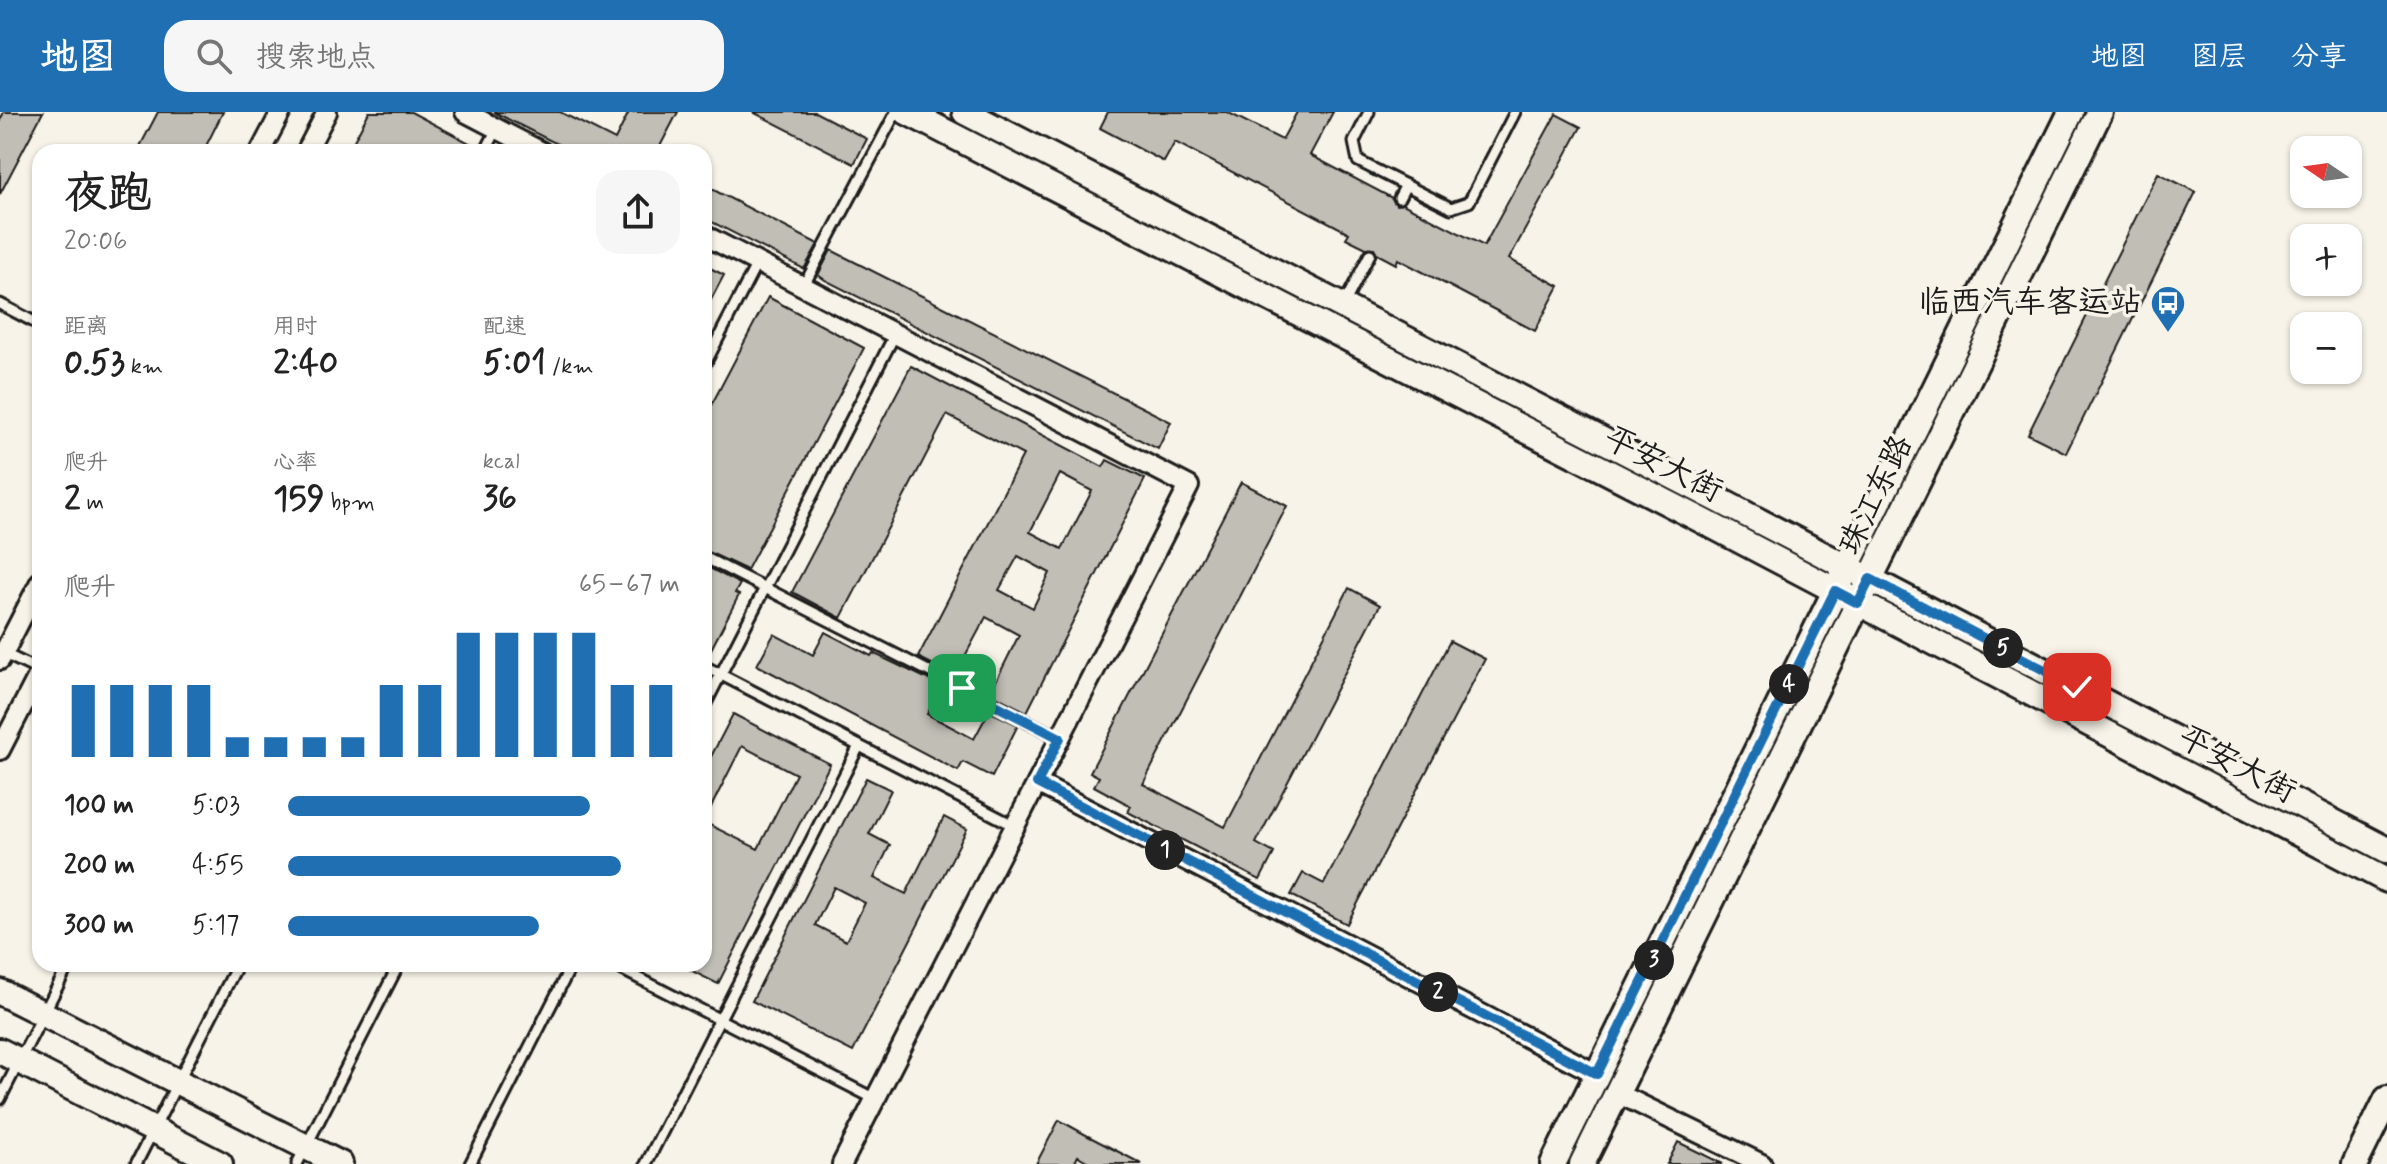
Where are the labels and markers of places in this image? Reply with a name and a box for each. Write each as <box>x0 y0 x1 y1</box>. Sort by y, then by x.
place label: 临西汽车客运站 <box>1918 282 2142 324</box>
bus stop icon: 临西汽车客运站 <box>2149 284 2187 334</box>
pin: 5 <box>1983 628 2023 668</box>
pin <box>2043 653 2111 721</box>
pin <box>928 654 996 722</box>
pin: 4 <box>1769 664 1809 704</box>
pin: 1 <box>1145 830 1185 870</box>
pin: 3 <box>1634 940 1674 980</box>
pin: 2 <box>1418 972 1458 1012</box>

